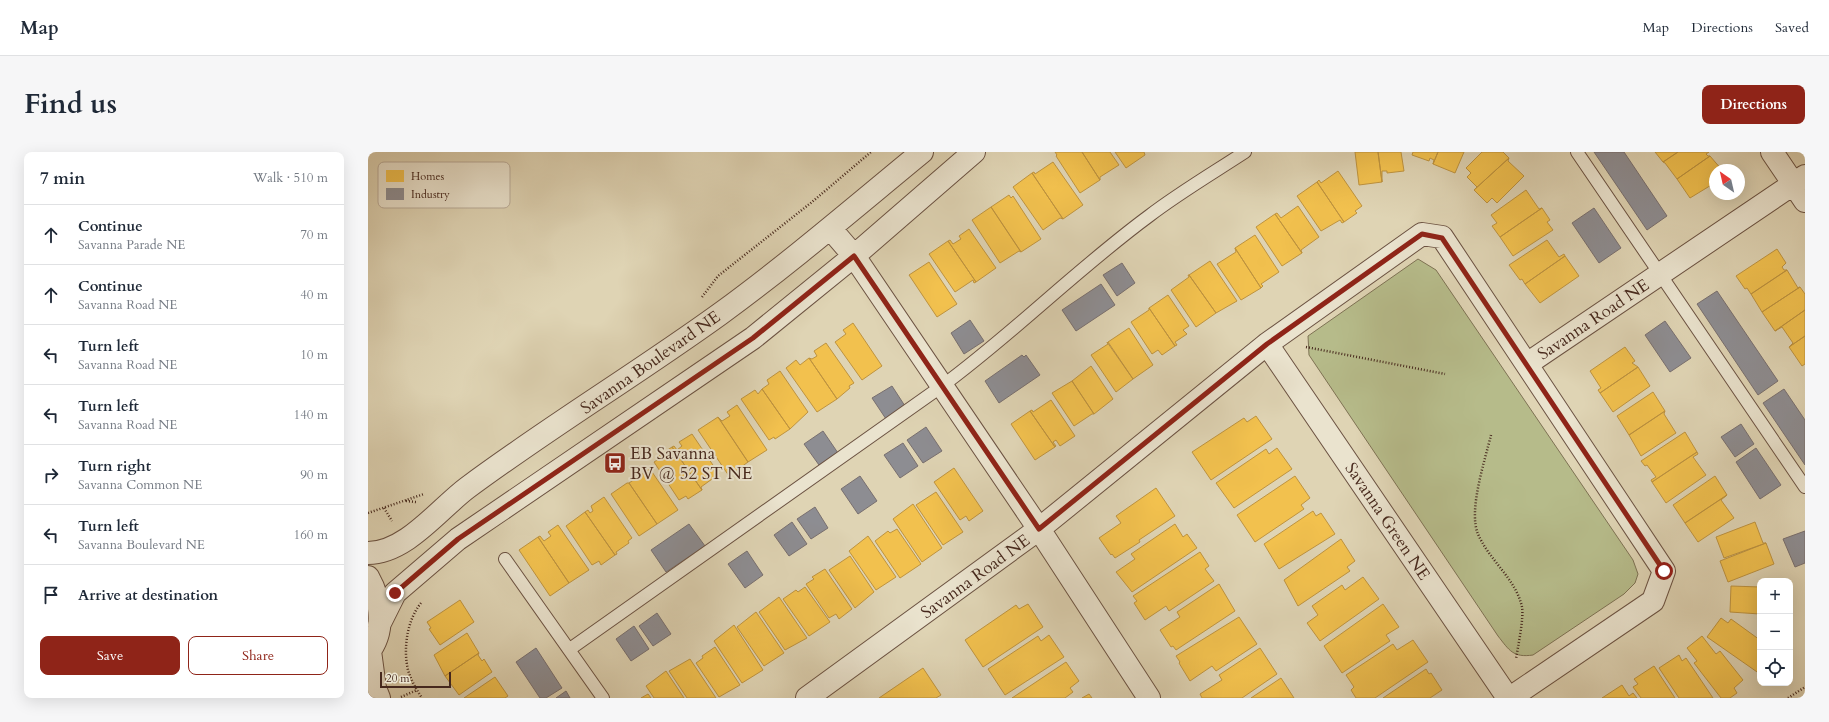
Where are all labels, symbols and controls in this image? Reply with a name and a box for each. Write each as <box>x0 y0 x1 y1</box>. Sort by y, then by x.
text: Map <box>20 15 59 41</box>
text: Map <box>1643 18 1669 37</box>
text: Directions <box>1691 18 1753 37</box>
text: Saved <box>1775 18 1809 37</box>
text: Find us <box>24 85 117 123</box>
button: Directions <box>1702 85 1805 124</box>
legend <box>378 162 510 208</box>
north arrow <box>1709 164 1745 200</box>
text: 7 min <box>40 167 85 190</box>
text: Walk · 510 m <box>253 169 328 187</box>
text: Homes <box>411 169 444 184</box>
text: Industry <box>411 187 450 202</box>
text: Continue <box>78 216 143 236</box>
icon: ahead <box>40 224 62 246</box>
text: 70 m <box>300 226 328 244</box>
text: Savanna Parade NE <box>78 236 185 254</box>
street label: Savanna Road NE <box>1533 274 1654 365</box>
text: Continue <box>78 276 143 296</box>
icon: ahead <box>40 284 62 306</box>
text: 40 m <box>300 286 328 304</box>
text: Savanna Road NE <box>78 296 177 314</box>
street label: Savanna Boulevard NE <box>576 305 725 419</box>
text: Turn left <box>78 336 139 356</box>
icon: left <box>40 344 62 366</box>
text: 10 m <box>300 346 328 364</box>
text: Savanna Road NE <box>78 356 177 374</box>
text: Turn left <box>78 396 139 416</box>
icon: left <box>40 404 62 426</box>
text: 140 m <box>294 406 328 424</box>
text: Savanna Road NE <box>78 416 177 434</box>
place label: EB Savanna BV @ 52 ST NE <box>630 442 752 485</box>
bus stop icon: EB Savanna BV @ 52 ST NE <box>602 450 628 476</box>
text: Turn right <box>78 456 151 476</box>
street label: Savanna Green NE <box>1340 458 1436 585</box>
icon: right <box>40 464 62 486</box>
text: 90 m <box>300 466 328 484</box>
text: Savanna Common NE <box>78 476 202 494</box>
text: Turn left <box>78 516 139 536</box>
icon: left <box>40 524 62 546</box>
text: 160 m <box>294 526 328 544</box>
street label: Savanna Road NE <box>916 529 1035 624</box>
text: Savanna Boulevard NE <box>78 536 205 554</box>
route start <box>1655 562 1673 580</box>
map controls <box>1757 578 1793 686</box>
button: + <box>1757 578 1793 614</box>
icon: arrive <box>40 584 62 606</box>
route end <box>386 584 404 602</box>
text: Arrive at destination <box>78 585 218 605</box>
button: − <box>1757 614 1793 650</box>
button: Save <box>40 636 180 675</box>
button: Share <box>188 636 328 675</box>
button: locate <box>1757 650 1793 686</box>
scale bar <box>380 670 451 689</box>
text: 20 m <box>386 671 410 686</box>

